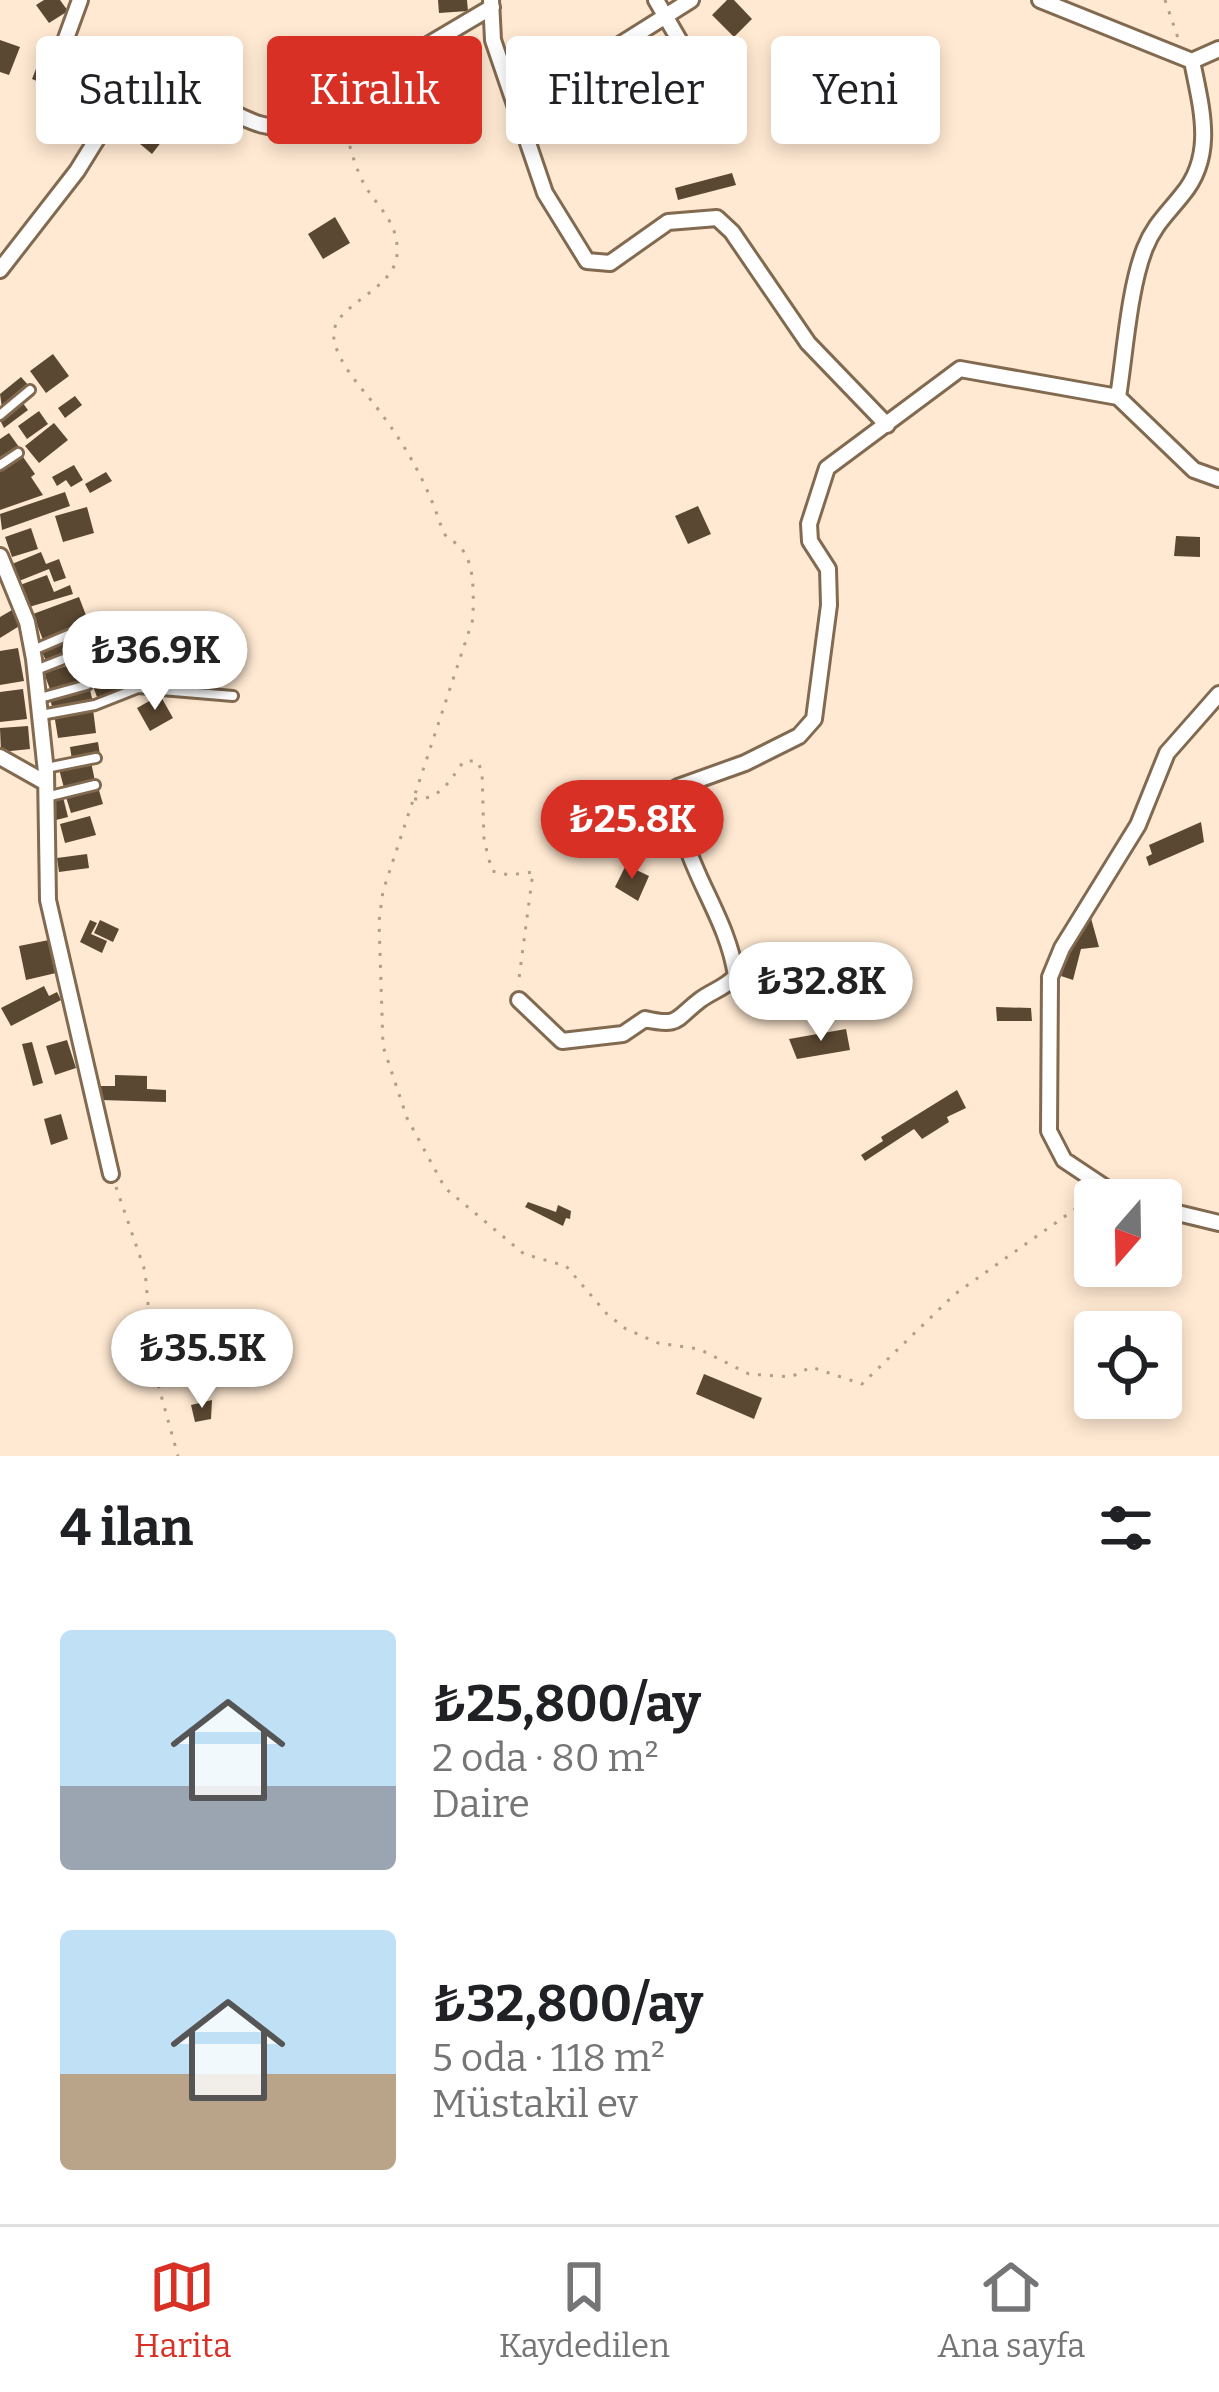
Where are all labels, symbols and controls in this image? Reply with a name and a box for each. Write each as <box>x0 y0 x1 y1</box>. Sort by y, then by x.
chip: Satılık <box>36 36 243 144</box>
chip: Kiralık <box>267 36 482 144</box>
chip: Filtreler <box>506 36 747 144</box>
chip: Yeni <box>771 36 940 144</box>
pin: ₺36.9K <box>57 611 253 713</box>
text: ₺36.9K <box>89 627 221 673</box>
pin: ₺25.8K <box>534 780 730 882</box>
text: ₺25.8K <box>568 796 696 842</box>
pin: ₺32.8K <box>723 942 919 1044</box>
text: ₺32.8K <box>756 958 886 1004</box>
north arrow <box>1074 1179 1182 1287</box>
map controls <box>1074 1179 1182 1419</box>
pin: ₺35.5K <box>104 1309 300 1411</box>
button: locate <box>1074 1311 1182 1419</box>
text: ₺35.5K <box>138 1325 266 1371</box>
icon: filters <box>1093 1495 1159 1561</box>
text: 4 ilan <box>60 1497 193 1559</box>
text: ₺25,800/ay <box>432 1673 701 1735</box>
icon: home <box>156 1678 300 1822</box>
text: 2 oda · 80 m² <box>432 1735 659 1781</box>
text: Daire <box>432 1781 530 1827</box>
text: ₺32,800/ay <box>432 1973 703 2035</box>
icon: home <box>156 1978 300 2122</box>
text: 5 oda · 118 m² <box>432 2035 665 2081</box>
text: Müstakil ev <box>432 2081 638 2127</box>
tab: Harita <box>134 2254 231 2366</box>
tab: Kaydedilen <box>499 2254 670 2366</box>
tab: Ana sayfa <box>938 2254 1085 2366</box>

